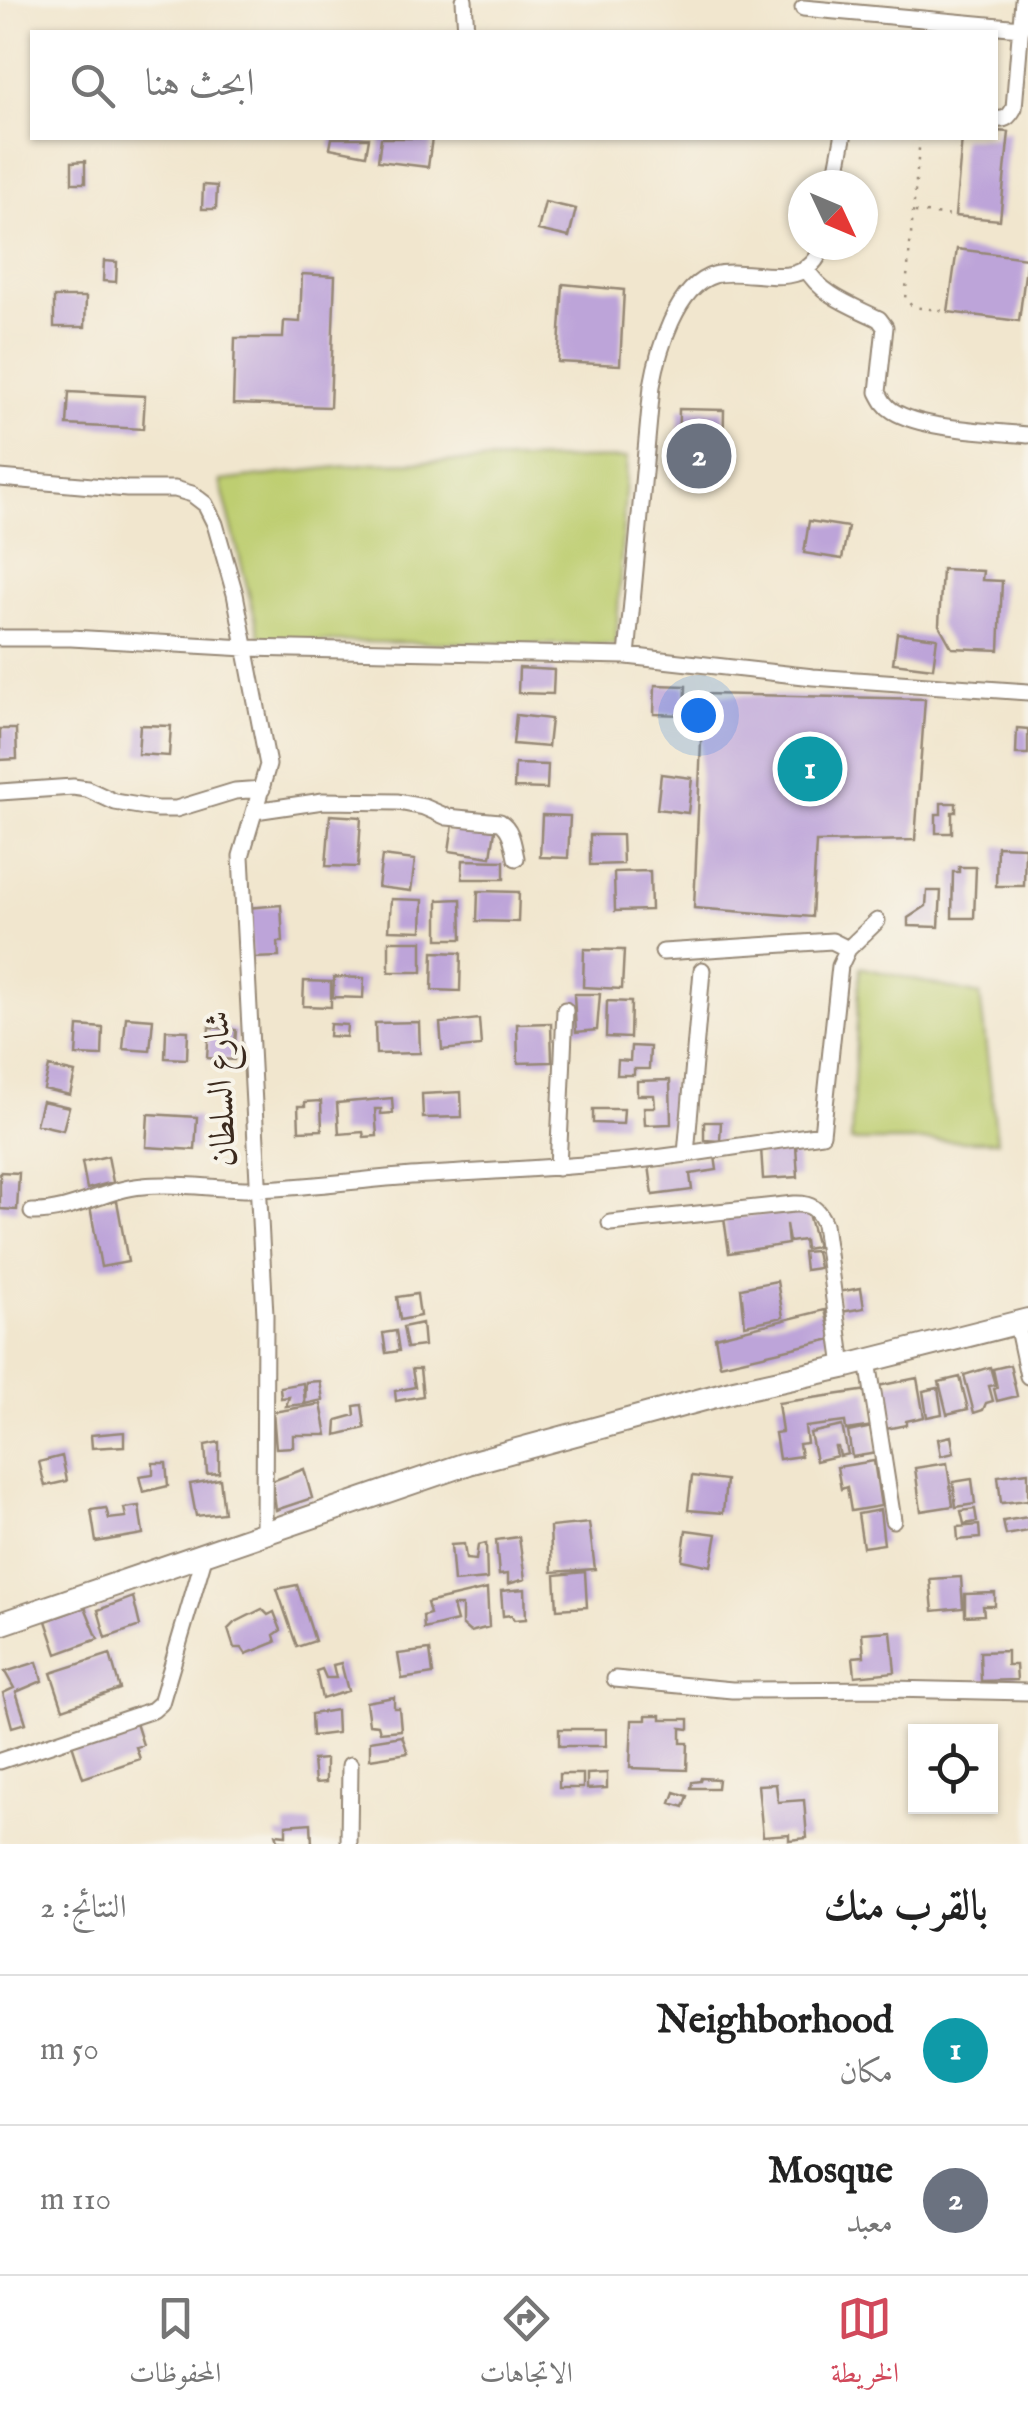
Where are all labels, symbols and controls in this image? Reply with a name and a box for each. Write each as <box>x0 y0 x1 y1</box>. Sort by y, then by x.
search box <box>30 30 998 140</box>
icon: search <box>65 58 120 113</box>
text: ابحث هنا <box>145 61 255 109</box>
north arrow <box>788 170 878 260</box>
pin: 2 <box>666 418 732 494</box>
your location <box>673 690 724 741</box>
pin: 1 <box>778 732 842 806</box>
street label: شارع السلطان <box>195 1010 253 1168</box>
map controls <box>908 1724 998 1814</box>
button: locate <box>908 1724 998 1814</box>
text: بالقرب منك <box>824 1881 988 1934</box>
text: النتائج: 2 <box>40 1888 127 1929</box>
text: Neighborhood <box>657 1998 893 2046</box>
text: 50 m <box>40 2030 99 2071</box>
text: 1 <box>950 2030 961 2071</box>
text: مكان <box>839 2053 893 2094</box>
text: Mosque <box>768 2148 893 2196</box>
text: 110 m <box>40 2180 111 2221</box>
text: 2 <box>948 2180 963 2221</box>
text: معبد <box>846 2203 893 2244</box>
tab: المحفوظات <box>129 2291 221 2400</box>
tab: الاتجاهات <box>479 2291 573 2400</box>
tab: الخريطة <box>831 2291 899 2400</box>

